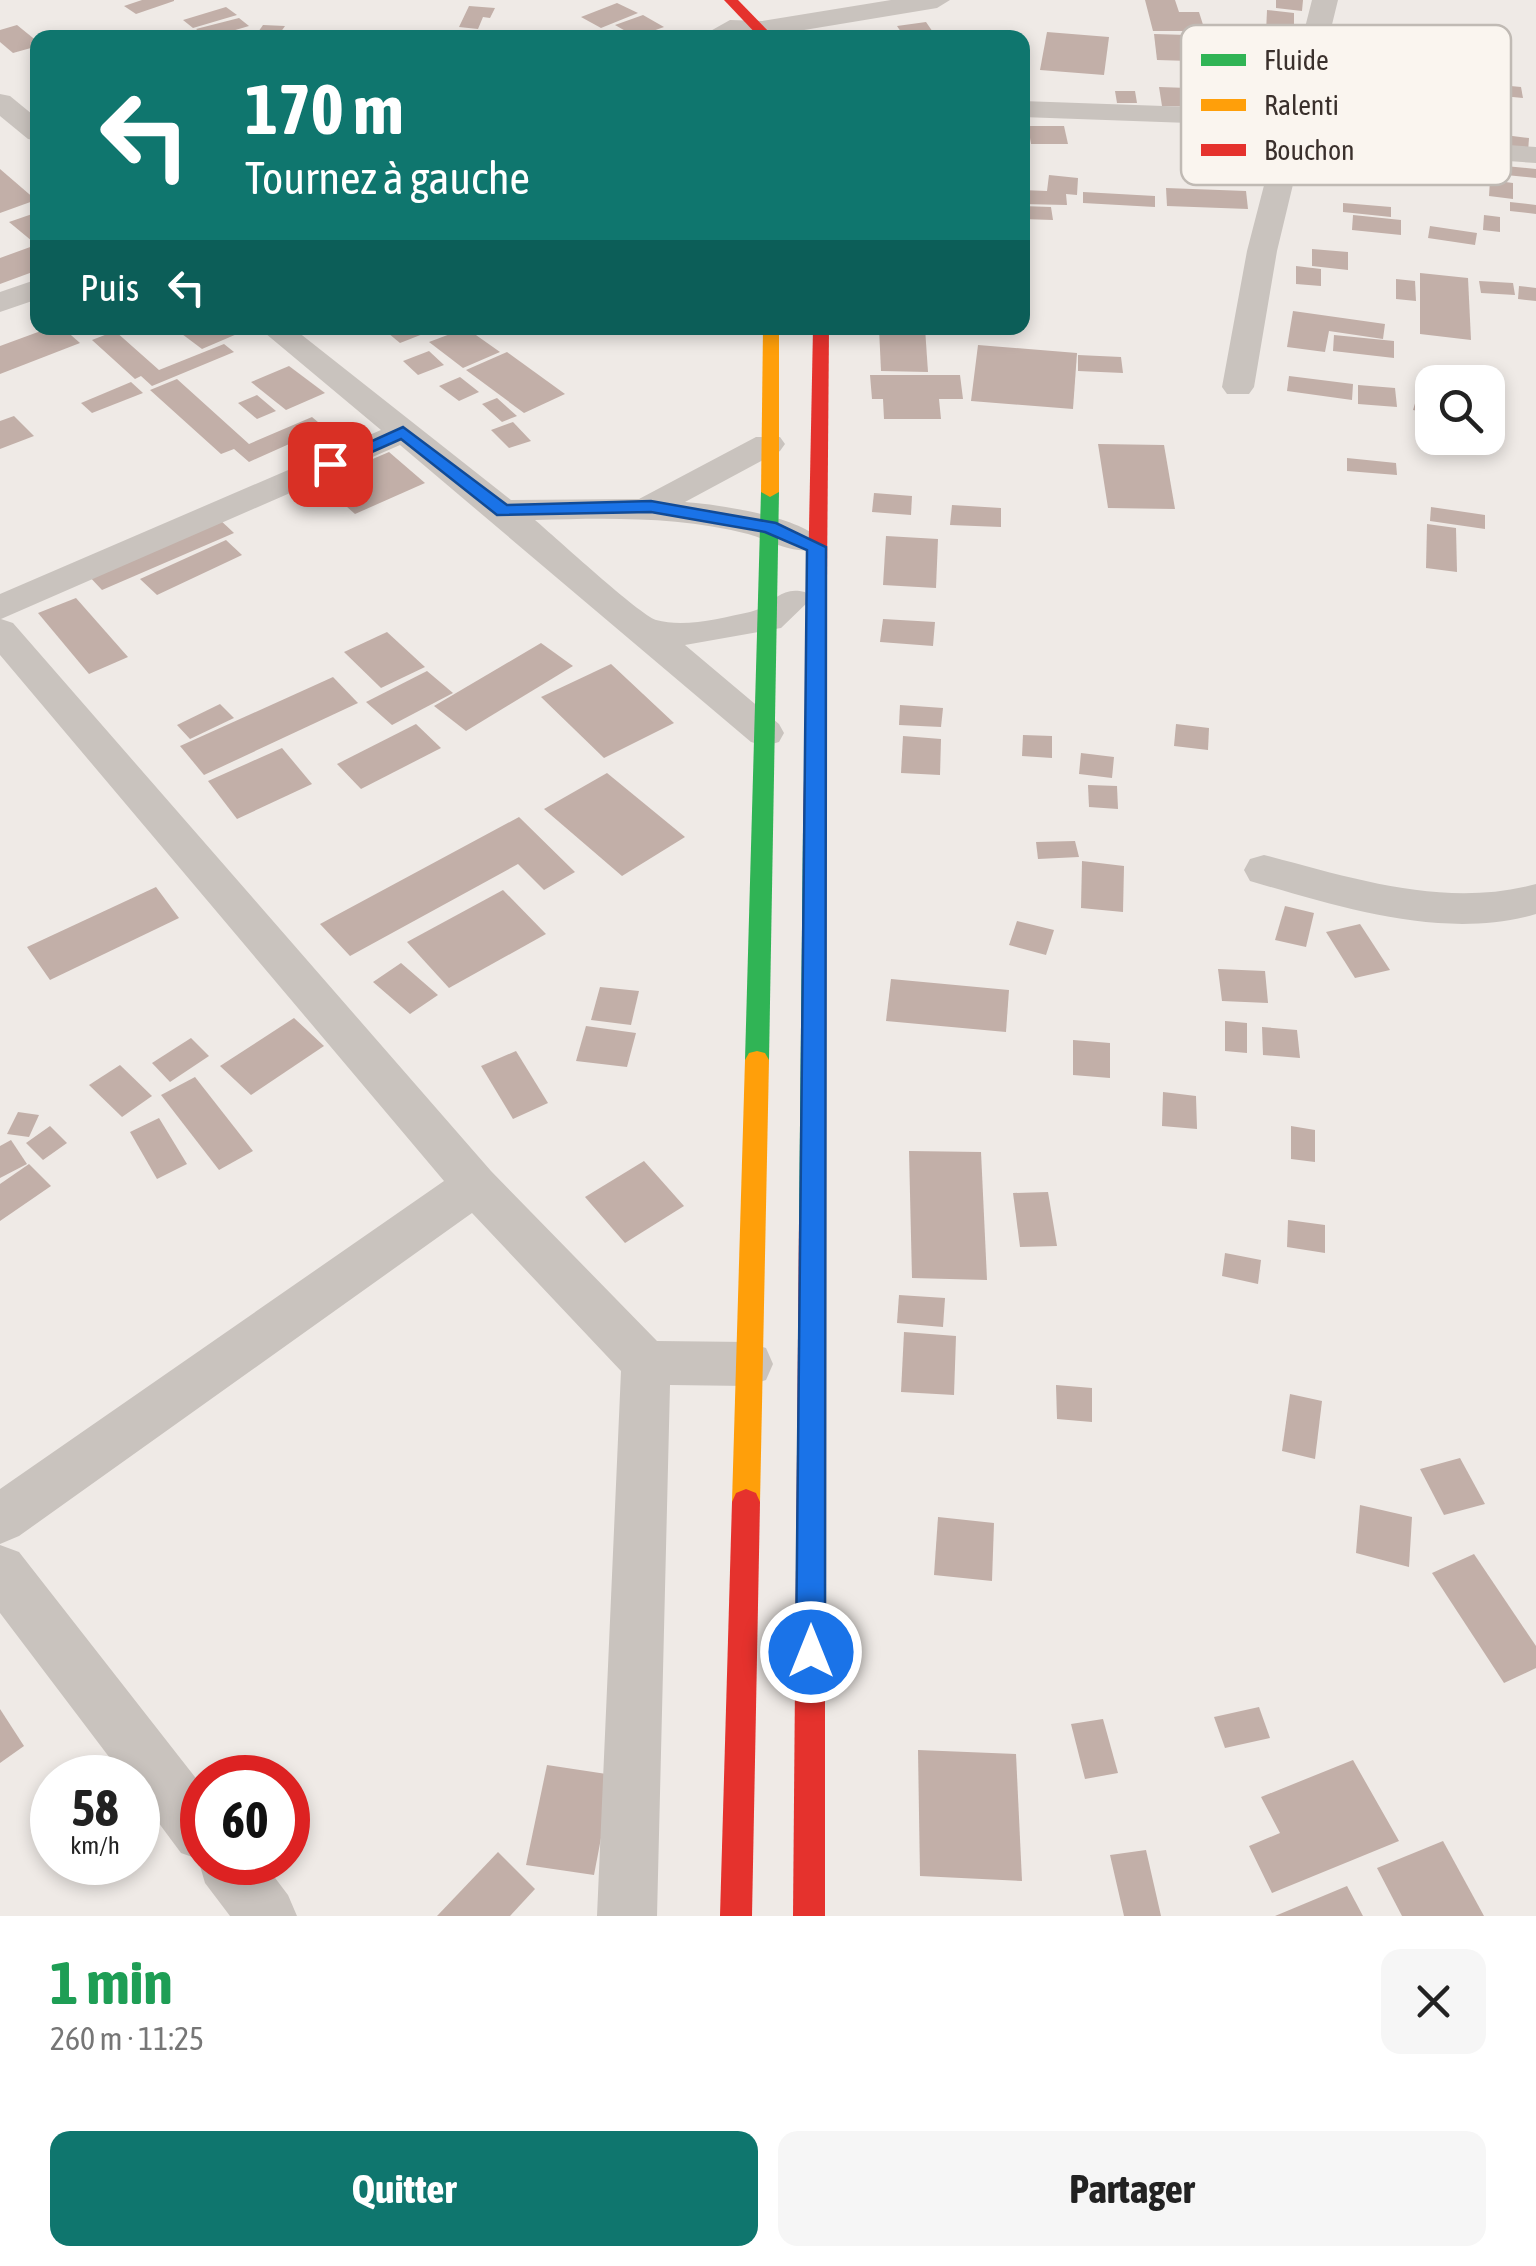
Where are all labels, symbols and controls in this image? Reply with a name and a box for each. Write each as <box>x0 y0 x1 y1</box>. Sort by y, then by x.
legend <box>1181 25 1511 185</box>
text: Fluide <box>1264 44 1329 76</box>
text: 170 m <box>245 69 404 149</box>
icon: left <box>80 70 210 200</box>
text: Ralenti <box>1264 89 1339 121</box>
text: Bouchon <box>1264 134 1355 166</box>
text: Tournez à gauche <box>245 152 530 204</box>
icon: left <box>159 260 214 315</box>
text: Puis <box>80 266 139 309</box>
map controls <box>1415 365 1505 455</box>
button: search <box>1415 365 1505 455</box>
pin <box>288 422 373 507</box>
icon: arrive <box>303 437 358 492</box>
position arrow <box>759 1600 863 1704</box>
speed limit sign: 60 <box>180 1755 310 1885</box>
text: 58 <box>71 1779 118 1837</box>
text: km/h <box>70 1831 120 1859</box>
text: 1 min <box>50 1948 173 2017</box>
button: close <box>1381 1949 1486 2054</box>
text: 260 m · 11:25 <box>50 2020 204 2057</box>
button: Quitter <box>50 2131 758 2246</box>
button: Partager <box>778 2131 1486 2246</box>

